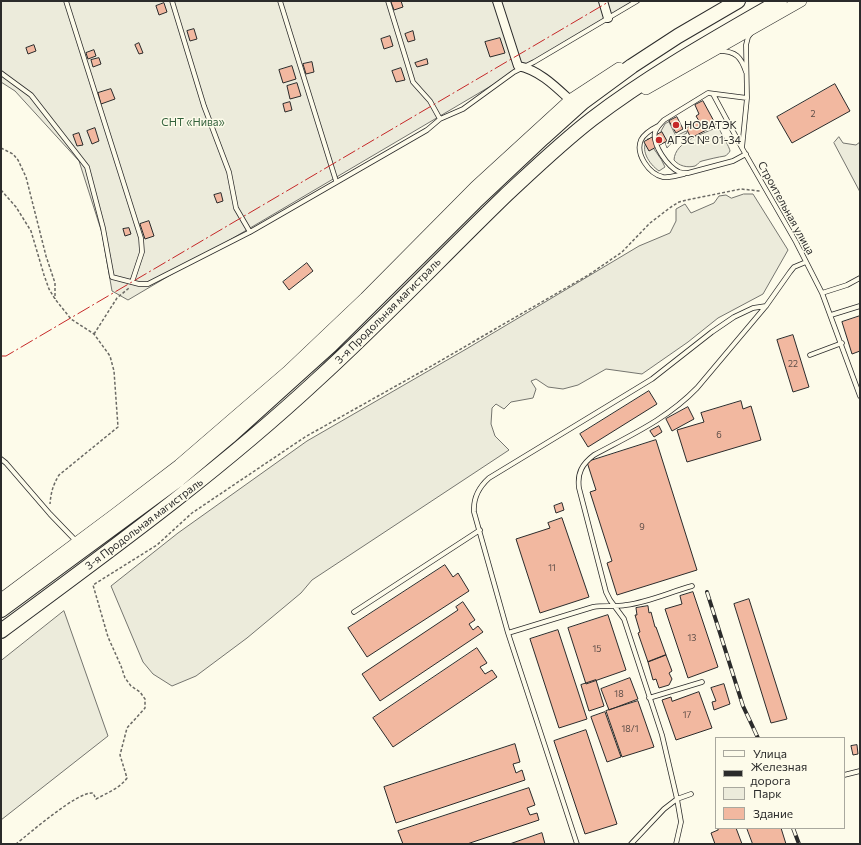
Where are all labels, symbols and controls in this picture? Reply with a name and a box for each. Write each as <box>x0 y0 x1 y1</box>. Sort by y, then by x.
house number: 2 <box>811 109 815 119</box>
park label: СНТ «Нива» <box>161 115 225 129</box>
place label: НОВАТЭК <box>684 118 737 132</box>
marker: НОВАТЭК <box>671 120 681 130</box>
place label: АГЗС № 01-34 <box>667 133 741 147</box>
marker: АГЗС № 01-34 <box>654 135 664 145</box>
street label: Строительная улица <box>755 159 817 257</box>
street label: 3-я Продольная магистраль <box>332 255 444 367</box>
house number: 22 <box>788 359 798 369</box>
house number: 6 <box>716 430 722 440</box>
street label: 3-я Продольная магистраль <box>82 475 206 573</box>
house number: 9 <box>639 522 645 532</box>
house number: 11 <box>548 563 556 573</box>
house number: 13 <box>688 633 696 643</box>
house number: 15 <box>592 644 602 654</box>
house number: 18 <box>614 689 624 699</box>
house number: 17 <box>683 710 691 720</box>
house number: 18/1 <box>622 724 638 734</box>
legend <box>715 737 845 829</box>
text: Улица <box>753 746 787 760</box>
text: Железная дорога <box>751 759 807 787</box>
text: Парк <box>753 786 782 800</box>
text: Здание <box>753 806 793 820</box>

